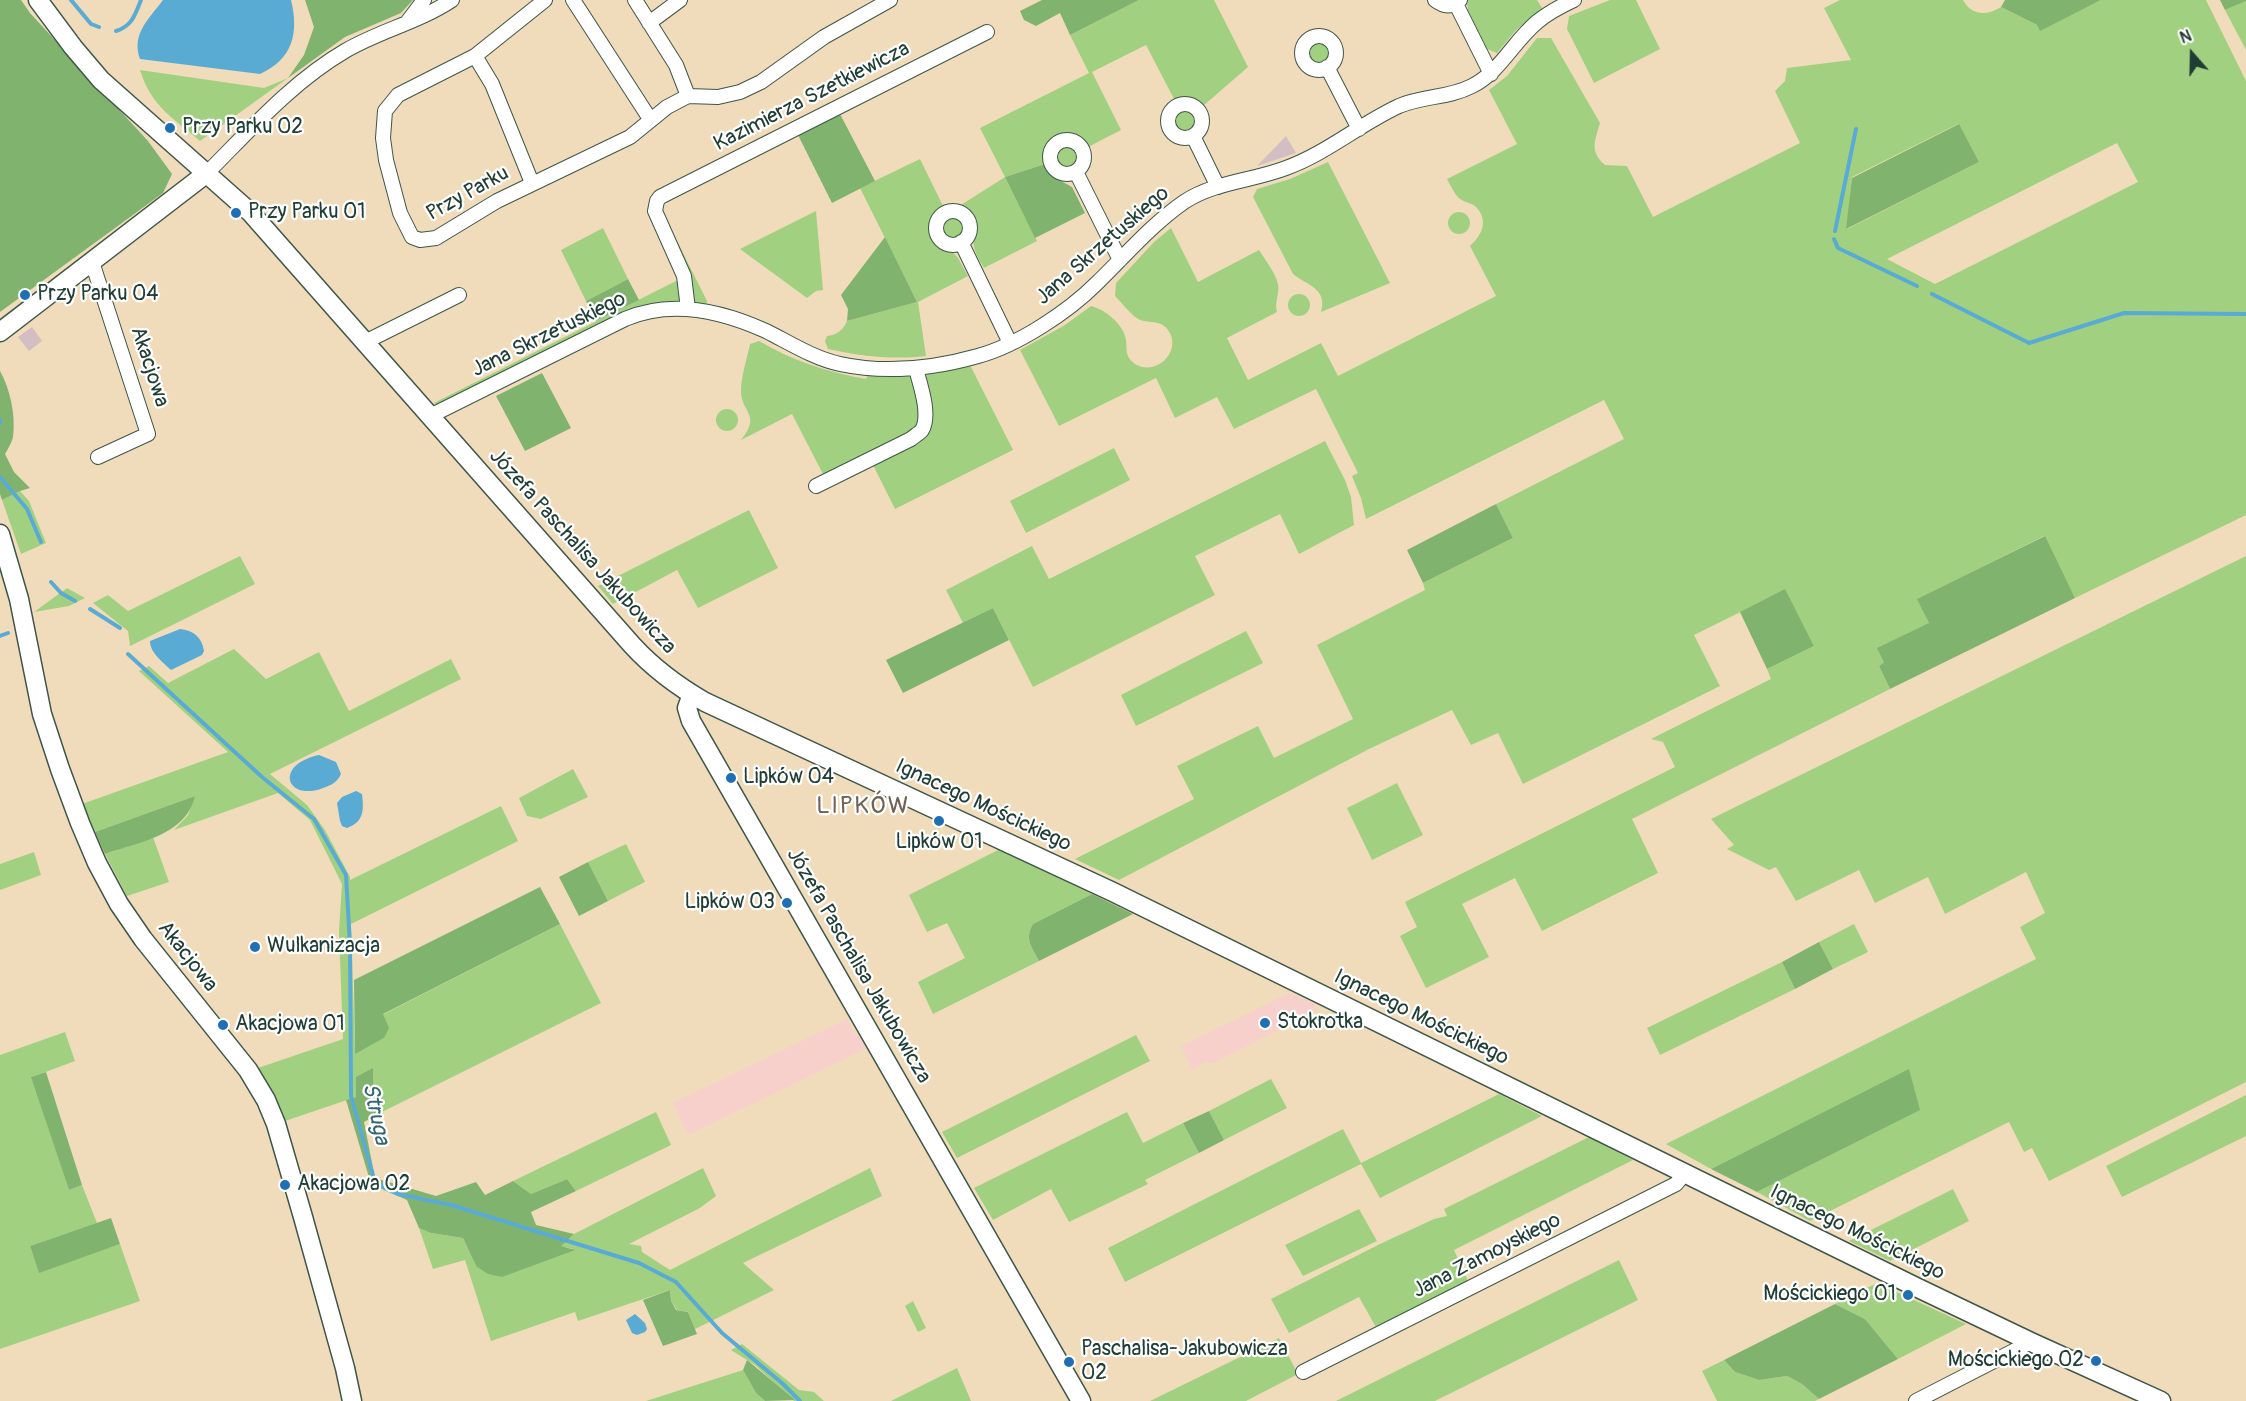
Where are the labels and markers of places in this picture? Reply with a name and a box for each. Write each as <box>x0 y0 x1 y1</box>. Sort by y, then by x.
place label: Przy Parku 02 <box>182 115 303 141</box>
marker: Przy Parku 02 <box>163 121 177 135</box>
place label: Przy Parku 01 <box>248 200 366 226</box>
marker: Przy Parku 01 <box>229 206 243 220</box>
place label: Przy Parku 04 <box>37 282 159 308</box>
marker: Przy Parku 04 <box>18 288 32 302</box>
place label: Lipków 04 <box>743 765 834 791</box>
marker: Lipków 04 <box>724 771 738 785</box>
marker: Lipków 01 <box>932 814 946 828</box>
place label: Lipków 01 <box>895 830 983 856</box>
place label: Lipków 03 <box>684 890 775 916</box>
marker: Lipków 03 <box>780 896 794 910</box>
place label: Wulkanizacja <box>267 934 380 960</box>
marker: Wulkanizacja <box>248 940 262 954</box>
place label: Stokrotka <box>1277 1010 1363 1036</box>
place label: Akacjowa 01 <box>235 1012 345 1038</box>
marker: Stokrotka <box>1258 1016 1272 1030</box>
marker: Akacjowa 01 <box>216 1018 230 1032</box>
place label: Akacjowa 02 <box>297 1172 410 1198</box>
marker: Akacjowa 02 <box>278 1178 292 1192</box>
place label: Mościckiego 01 <box>1763 1282 1896 1308</box>
marker: Mościckiego 01 <box>1901 1288 1915 1302</box>
place label: Paschalisa-Jakubowicza 02 <box>1081 1337 1288 1387</box>
place label: Mościckiego 02 <box>1948 1348 2084 1374</box>
marker: Mościckiego 02 <box>2089 1354 2103 1368</box>
marker: Paschalisa-Jakubowicza 02 <box>1062 1355 1076 1369</box>

